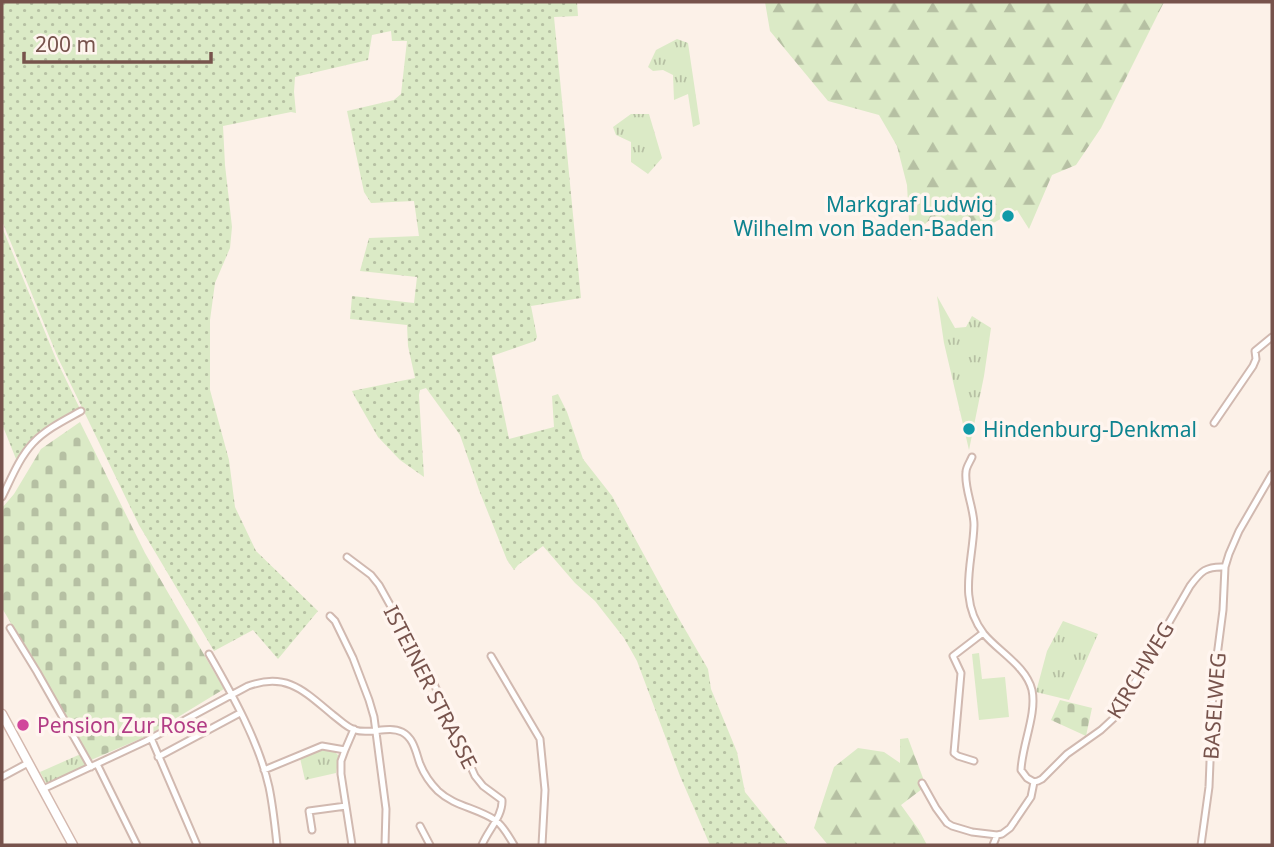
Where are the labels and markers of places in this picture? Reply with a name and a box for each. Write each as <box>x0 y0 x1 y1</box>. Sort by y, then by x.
place label: Markgraf Ludwig Wilhelm von Baden-Baden <box>733 190 994 242</box>
marker: Markgraf Ludwig Wilhelm von Baden-Baden <box>1000 208 1016 224</box>
place label: Hindenburg-Denkmal <box>983 415 1197 443</box>
marker: Hindenburg-Denkmal <box>961 421 977 437</box>
place label: Pension Zur Rose <box>37 711 208 739</box>
marker: Pension Zur Rose <box>15 717 31 733</box>

